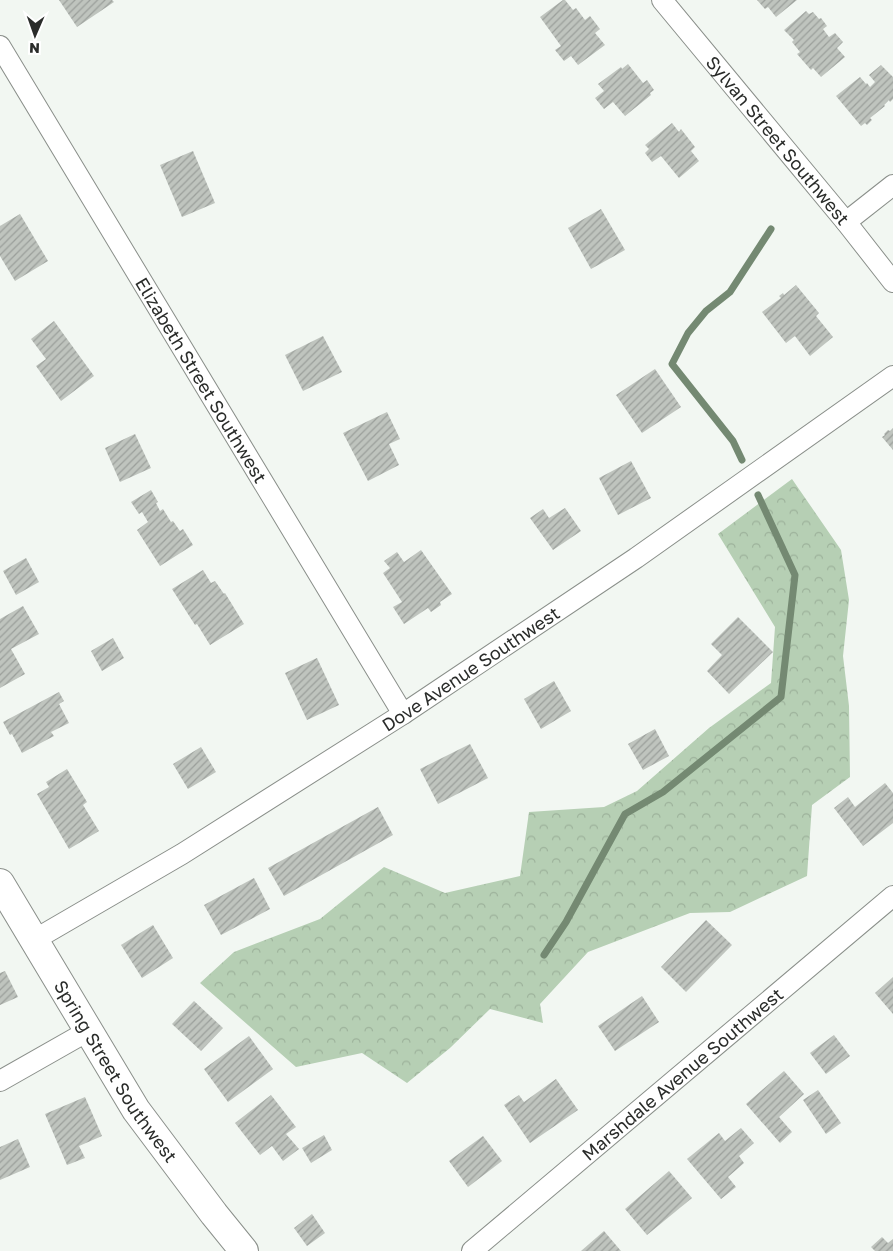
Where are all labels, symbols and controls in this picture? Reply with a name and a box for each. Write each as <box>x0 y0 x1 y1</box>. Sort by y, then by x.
north arrow <box>10 10 60 60</box>
text: N <box>29 40 40 57</box>
street label: Sylvan Street Southwest <box>702 51 855 229</box>
street label: Elizabeth Street Southwest <box>131 273 272 487</box>
street label: Dove Avenue Southwest <box>378 602 563 736</box>
street label: Spring Street Southwest <box>50 976 182 1166</box>
street label: Marshdale Avenue Southwest <box>577 983 787 1165</box>

